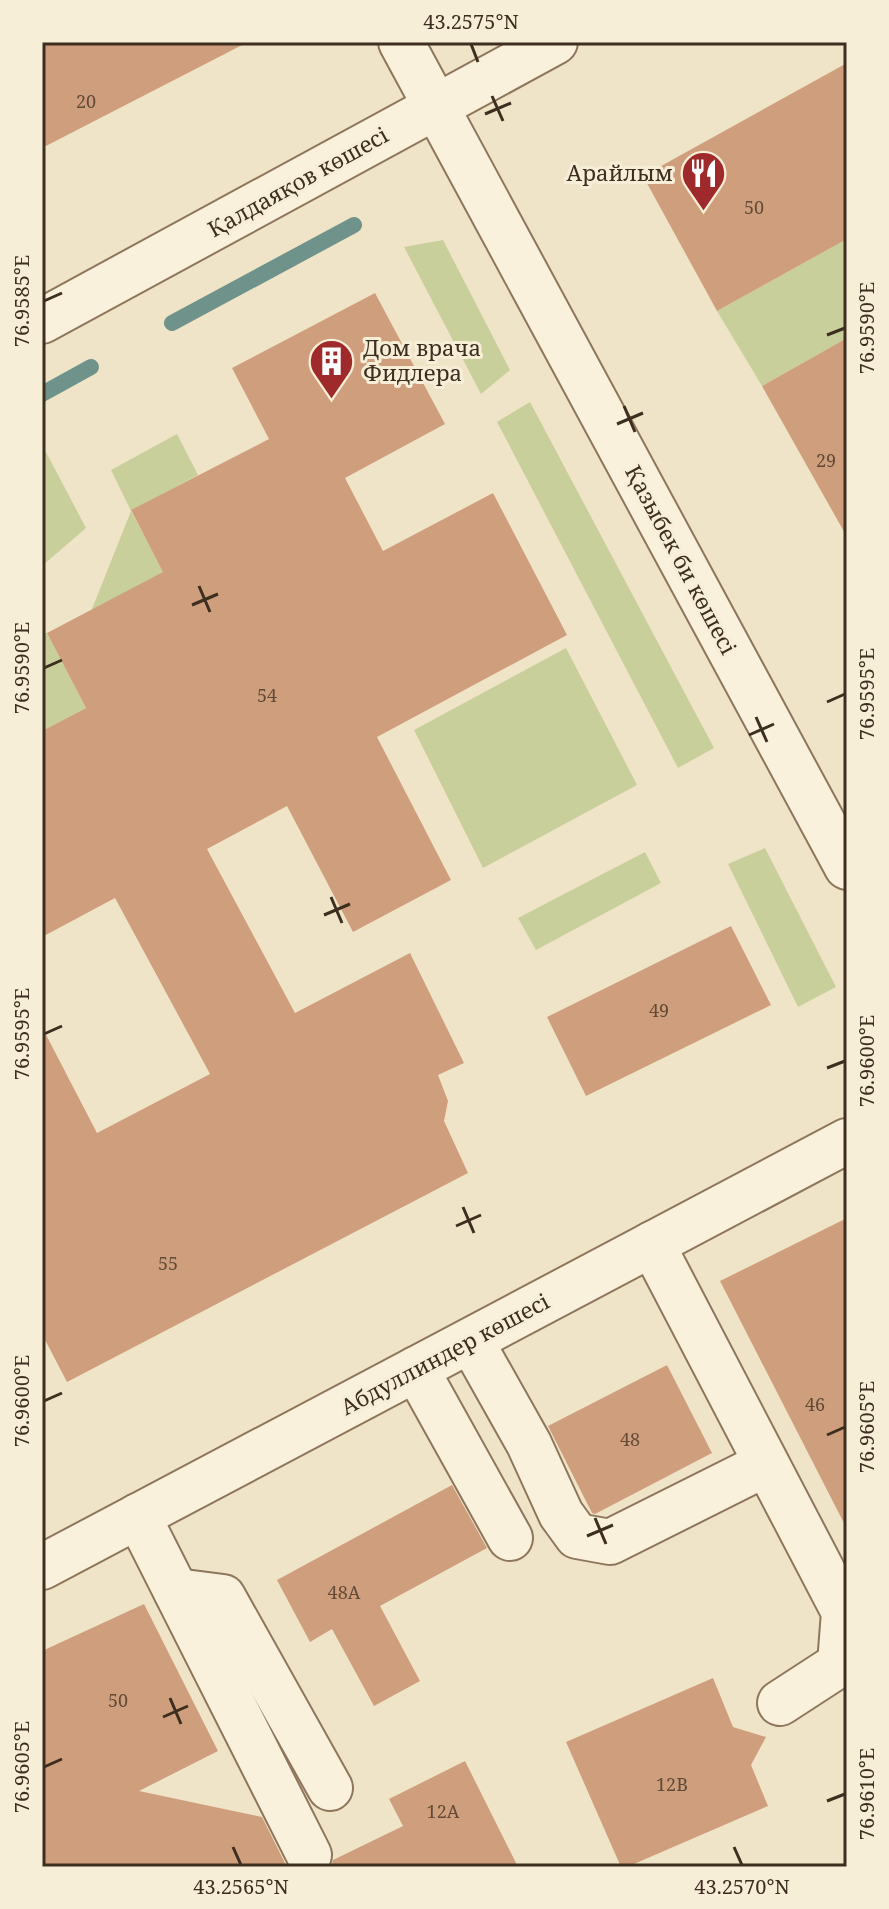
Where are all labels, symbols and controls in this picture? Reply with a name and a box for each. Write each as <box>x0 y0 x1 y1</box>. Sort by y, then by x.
text: 43.2575°N <box>423 8 519 35</box>
house number: 20 <box>76 89 96 113</box>
street label: Қалдаяқов көшесі <box>202 119 393 243</box>
restaurant icon: Арайлым <box>680 149 728 212</box>
place label: Арайлым <box>566 157 673 187</box>
house number: 50 <box>744 195 764 219</box>
text: 76.9585°E <box>8 255 35 347</box>
text: 76.9590°E <box>853 282 880 374</box>
place label: Дом врача Фидлера <box>363 332 481 387</box>
building icon: Дом врача Фидлера <box>308 337 356 400</box>
house number: 29 <box>816 448 836 472</box>
street label: Қазыбек би көшесі <box>619 459 745 660</box>
text: 76.9590°E <box>8 622 35 714</box>
text: 76.9595°E <box>853 648 880 740</box>
house number: 54 <box>257 683 277 707</box>
text: 76.9595°E <box>8 988 35 1080</box>
house number: 49 <box>649 998 669 1022</box>
text: 76.9600°E <box>853 1015 880 1107</box>
house number: 55 <box>158 1251 178 1275</box>
street label: Абдуллиндер көшесі <box>335 1285 554 1421</box>
text: 76.9600°E <box>8 1355 35 1447</box>
text: 76.9605°E <box>853 1381 880 1473</box>
house number: 46 <box>805 1392 825 1416</box>
house number: 48 <box>620 1427 640 1451</box>
house number: 48А <box>328 1580 361 1604</box>
house number: 50 <box>108 1688 128 1712</box>
text: 76.9605°E <box>8 1721 35 1813</box>
text: 76.9610°E <box>853 1748 880 1840</box>
house number: 12В <box>656 1772 688 1796</box>
house number: 12А <box>427 1799 460 1823</box>
text: 43.2565°N <box>193 1873 289 1900</box>
text: 43.2570°N <box>694 1873 790 1900</box>

